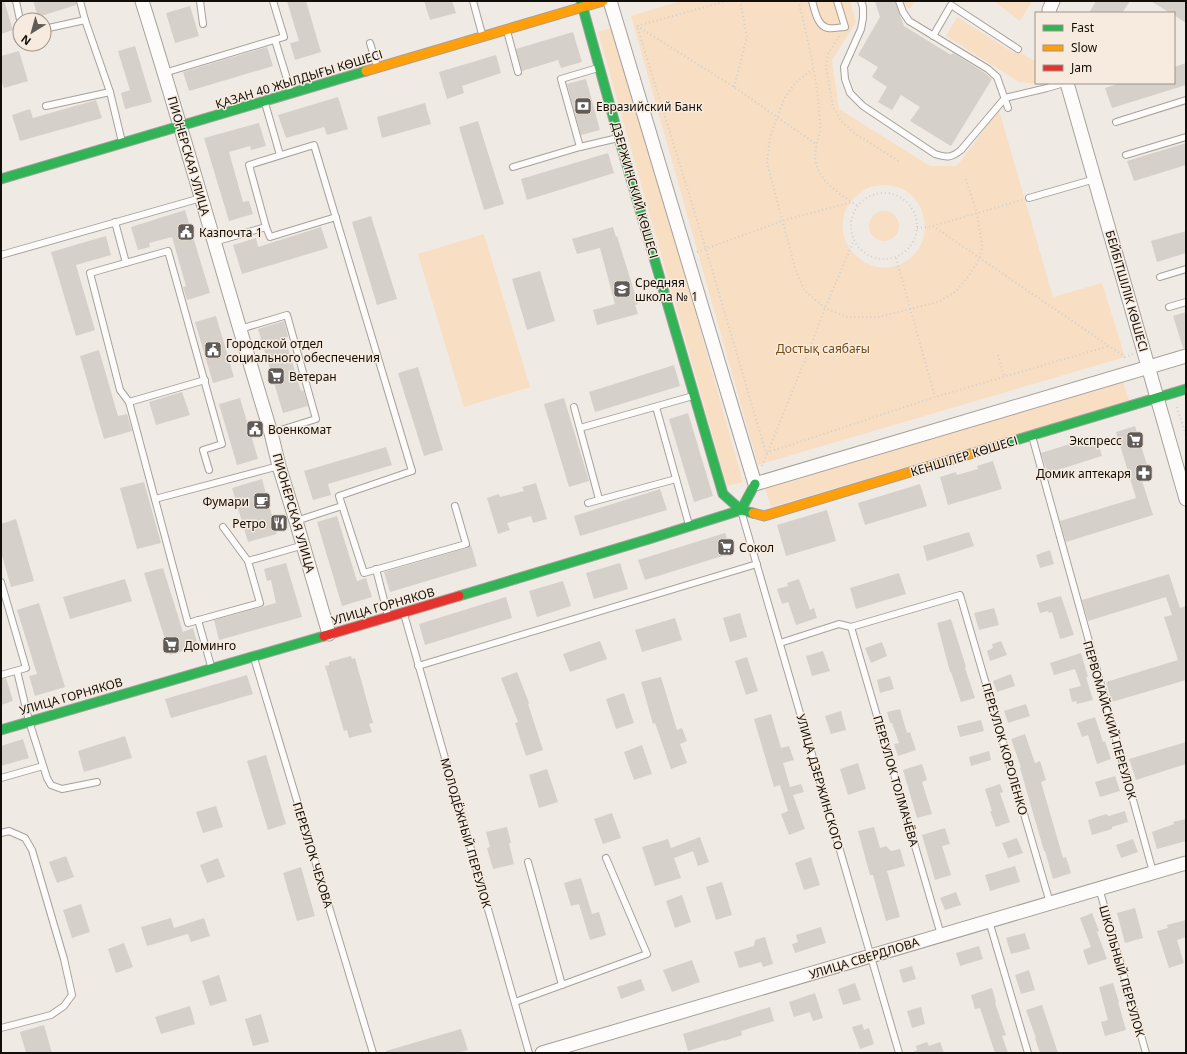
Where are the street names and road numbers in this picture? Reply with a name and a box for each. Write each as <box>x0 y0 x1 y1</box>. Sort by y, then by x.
street label: ҚАЗАН 40 ЖЫЛДЫҒЫ КӨШЕСІ <box>213 45 385 113</box>
street label: ПИОНЕРСКАЯ УЛИЦА <box>164 94 214 218</box>
street label: ДЗЕРЖИНСКИЙ КӨШЕСІ <box>607 120 663 260</box>
street label: БЕЙБІТШІЛІК КӨШЕСІ <box>1102 228 1152 354</box>
street label: КЕНШІЛЕР КӨШЕСІ <box>908 432 1020 480</box>
street label: ПИОНЕРСКАЯ УЛИЦА <box>269 451 319 575</box>
street label: УЛИЦА ГОРНЯКОВ <box>329 583 437 629</box>
street label: ПЕРВОМАЙСКИЙ ПЕРЕУЛОК <box>1079 639 1141 802</box>
street label: УЛИЦА ГОРНЯКОВ <box>17 673 125 719</box>
street label: ПЕРЕУЛОК КОРОЛЕНКО <box>978 681 1032 817</box>
street label: УЛИЦА ДЗЕРЖИНСКОГО <box>792 712 848 852</box>
street label: ПЕРЕУЛОК ТОЛМАЧЁВА <box>869 713 923 849</box>
street label: МОЛОДЁЖНЫЙ ПЕРЕУЛОК <box>436 756 496 911</box>
street label: ПЕРЕУЛОК ЧЕХОВА <box>289 800 337 910</box>
street label: ШКОЛЬНЫЙ ПЕРЕУЛОК <box>1095 903 1149 1039</box>
street label: УЛИЦА СВЕРДЛОВА <box>807 933 921 983</box>

